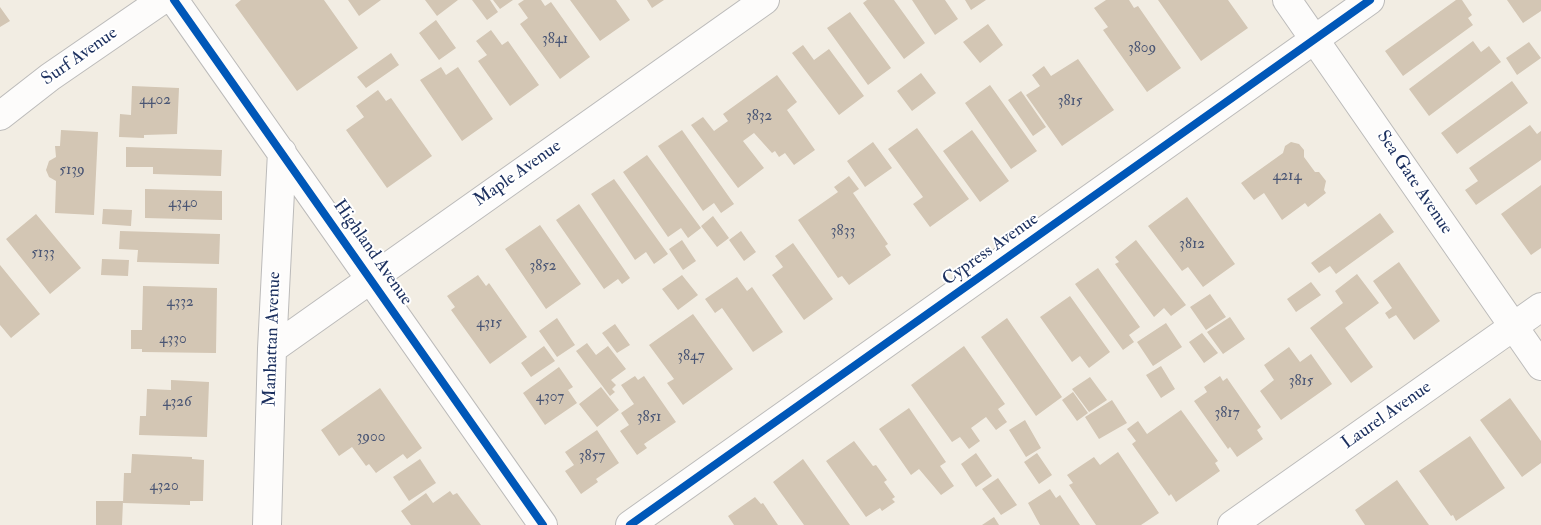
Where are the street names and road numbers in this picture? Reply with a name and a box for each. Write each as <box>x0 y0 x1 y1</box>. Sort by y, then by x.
street label: Surf Avenue <box>38 23 122 91</box>
street label: Sea Gate Avenue <box>1371 127 1457 239</box>
street label: Maple Avenue <box>470 136 566 212</box>
street label: Highland Avenue <box>328 196 416 310</box>
street label: Cypress Avenue <box>939 209 1043 291</box>
street label: Manhattan Avenue <box>260 271 286 407</box>
street label: Laurel Avenue <box>1338 377 1436 455</box>

